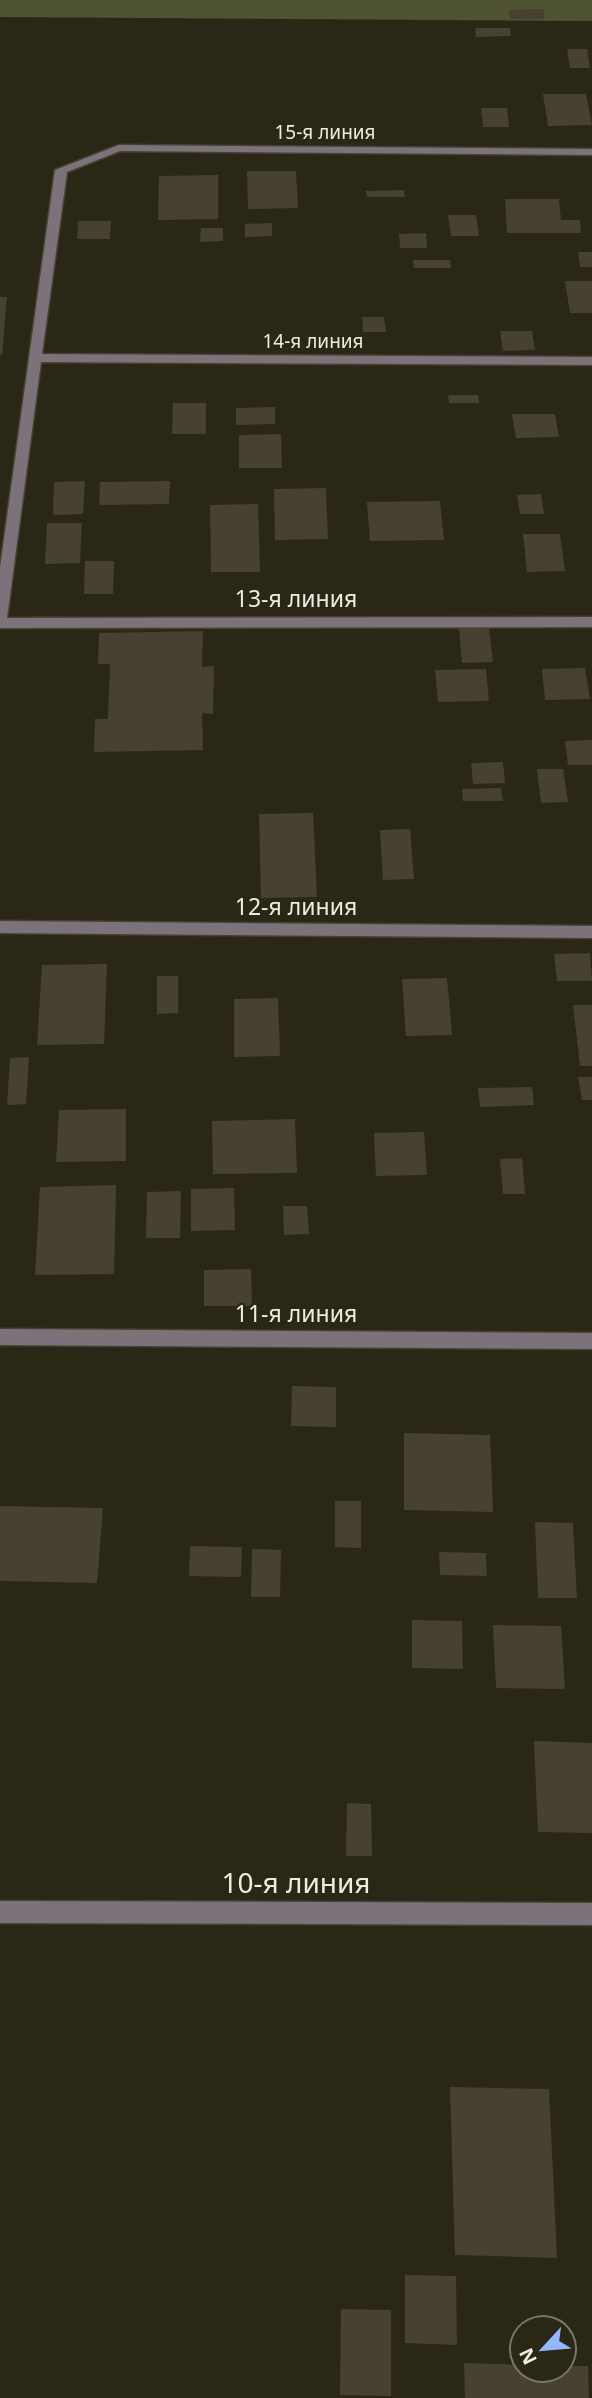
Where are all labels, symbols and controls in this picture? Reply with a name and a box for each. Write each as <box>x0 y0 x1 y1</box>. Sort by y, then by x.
street label: 15-я линия <box>274 119 376 145</box>
street label: 14-я линия <box>262 328 364 354</box>
street label: 13-я линия <box>235 582 357 614</box>
street label: 12-я линия <box>235 890 357 922</box>
street label: 11-я линия <box>235 1297 357 1329</box>
street label: 10-я линия <box>221 1863 371 1901</box>
north arrow <box>508 2314 578 2384</box>
text: N <box>513 2344 543 2369</box>

